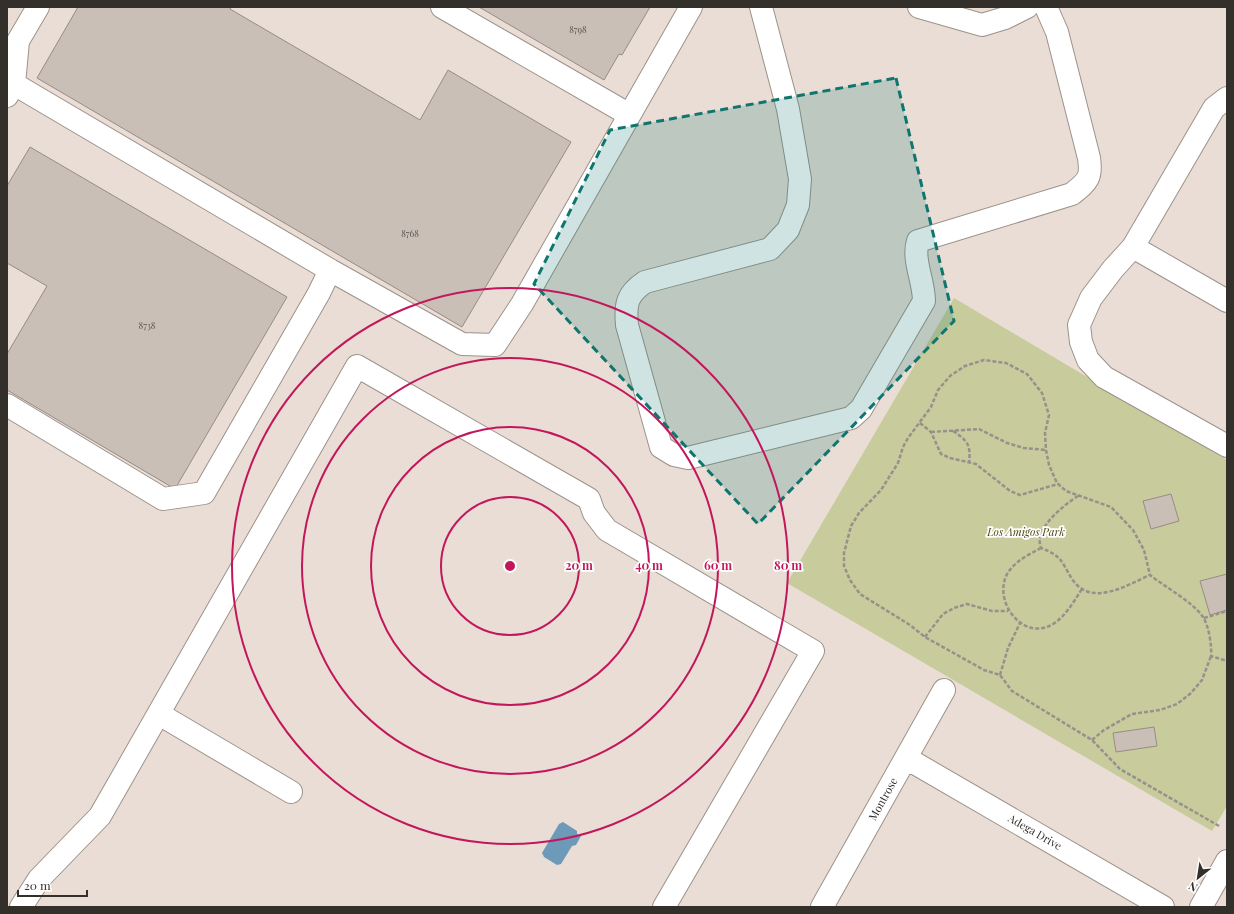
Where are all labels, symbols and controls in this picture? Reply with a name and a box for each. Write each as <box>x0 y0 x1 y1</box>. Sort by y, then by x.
house number: 8798 <box>569 23 587 35</box>
house number: 8768 <box>401 227 419 239</box>
house number: 8738 <box>138 319 156 331</box>
park label: Los Amigos Park <box>986 524 1065 539</box>
text: 20 m <box>565 557 593 573</box>
text: 40 m <box>635 557 663 573</box>
text: 60 m <box>704 557 732 573</box>
text: 80 m <box>774 557 802 573</box>
centre of rings <box>503 559 517 573</box>
street label: Montrose <box>865 774 901 823</box>
street label: Adega Drive <box>1005 810 1065 853</box>
north arrow <box>1178 858 1218 898</box>
scale bar <box>18 872 87 898</box>
text: 20 m <box>24 877 51 893</box>
text: N <box>1186 879 1200 896</box>

